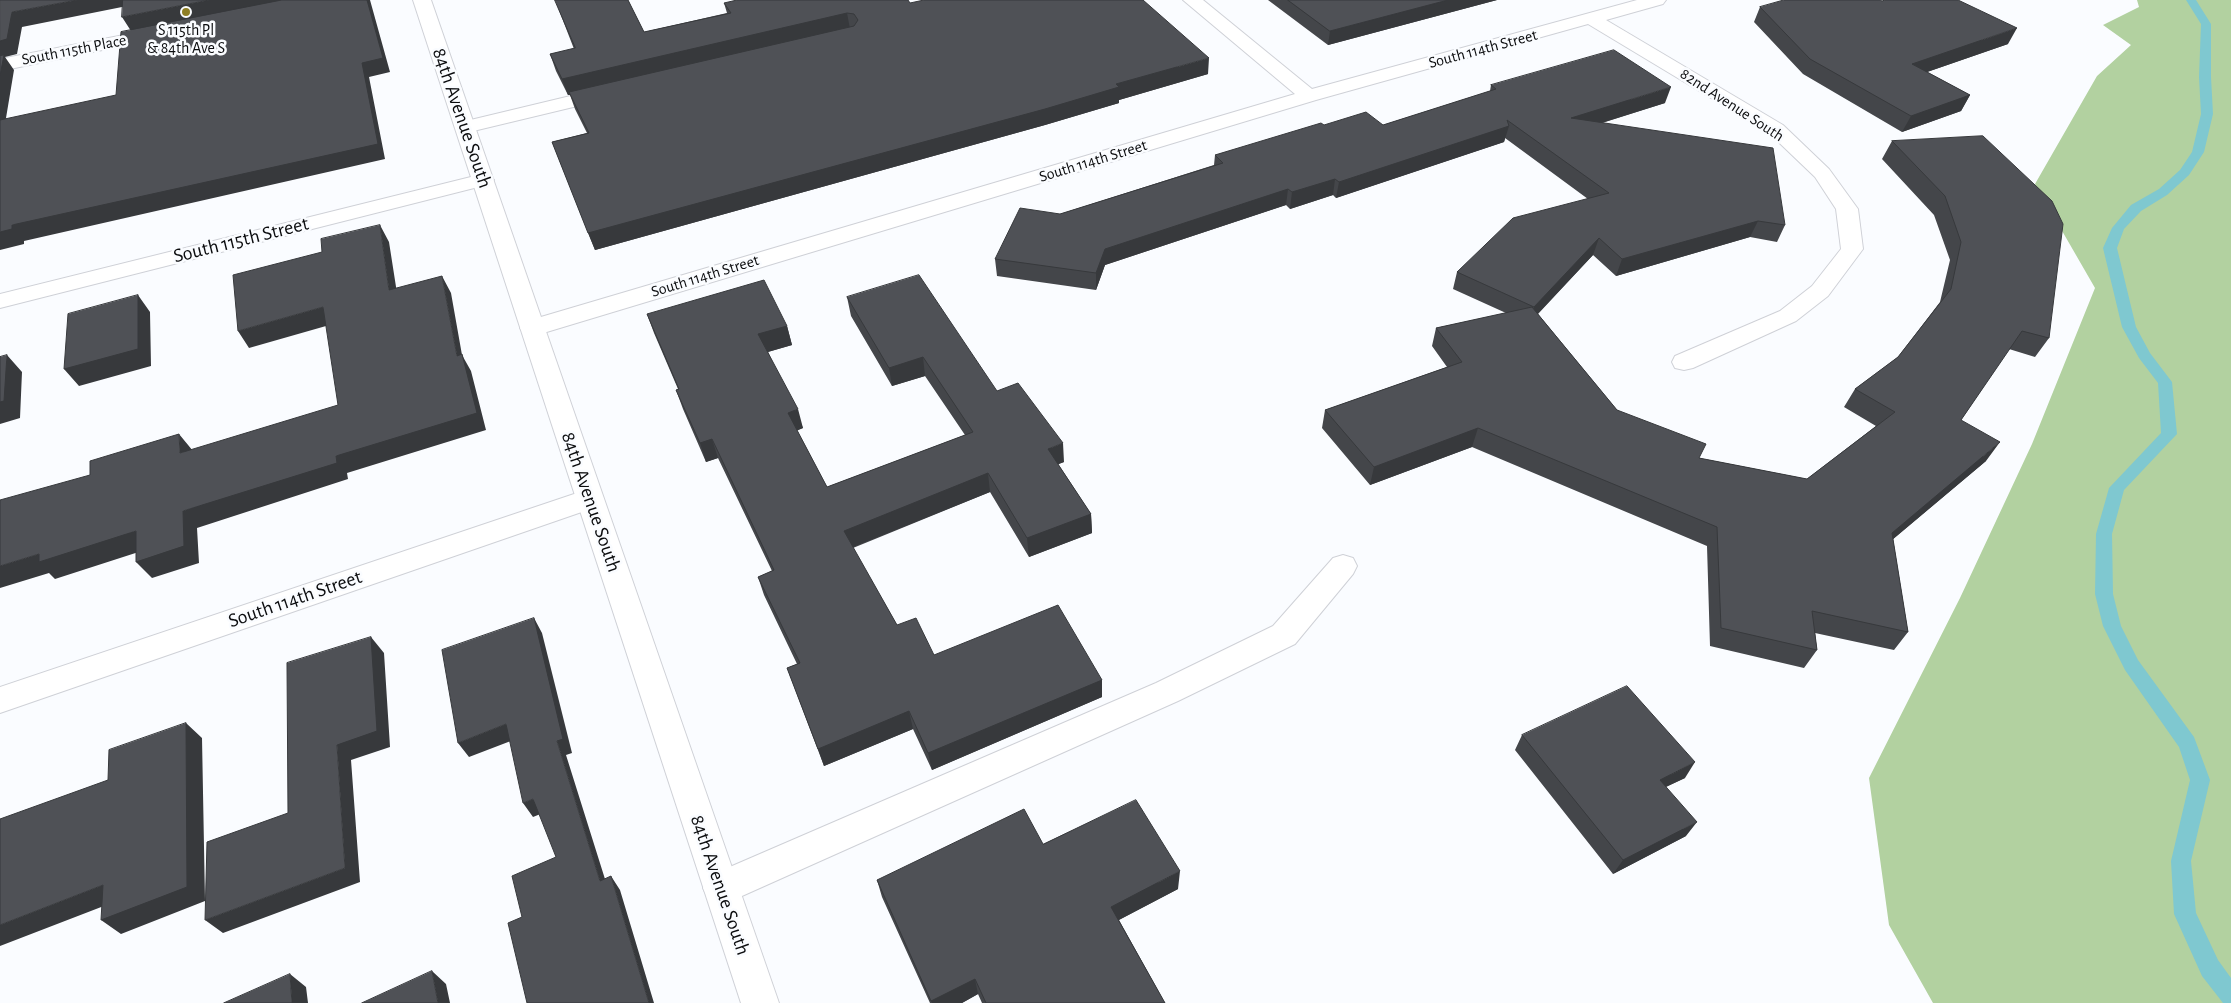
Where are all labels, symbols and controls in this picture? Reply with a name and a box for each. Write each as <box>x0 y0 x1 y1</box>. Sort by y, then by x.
marker: S 115th Pl & 84th Ave S <box>180 6 192 18</box>
place label: S 115th Pl & 84th Ave S <box>147 20 225 58</box>
street label: South 114th Street <box>1427 25 1539 73</box>
street label: South 115th Place <box>20 30 128 70</box>
street label: 84th Avenue South <box>427 45 497 191</box>
street label: 82nd Avenue South <box>1676 64 1788 146</box>
street label: South 114th Street <box>1037 135 1149 187</box>
street label: South 115th Street <box>171 212 311 268</box>
street label: South 114th Street <box>649 250 761 302</box>
street label: 84th Avenue South <box>556 429 626 575</box>
street label: South 114th Street <box>225 565 365 633</box>
street label: 84th Avenue South <box>685 812 755 958</box>

